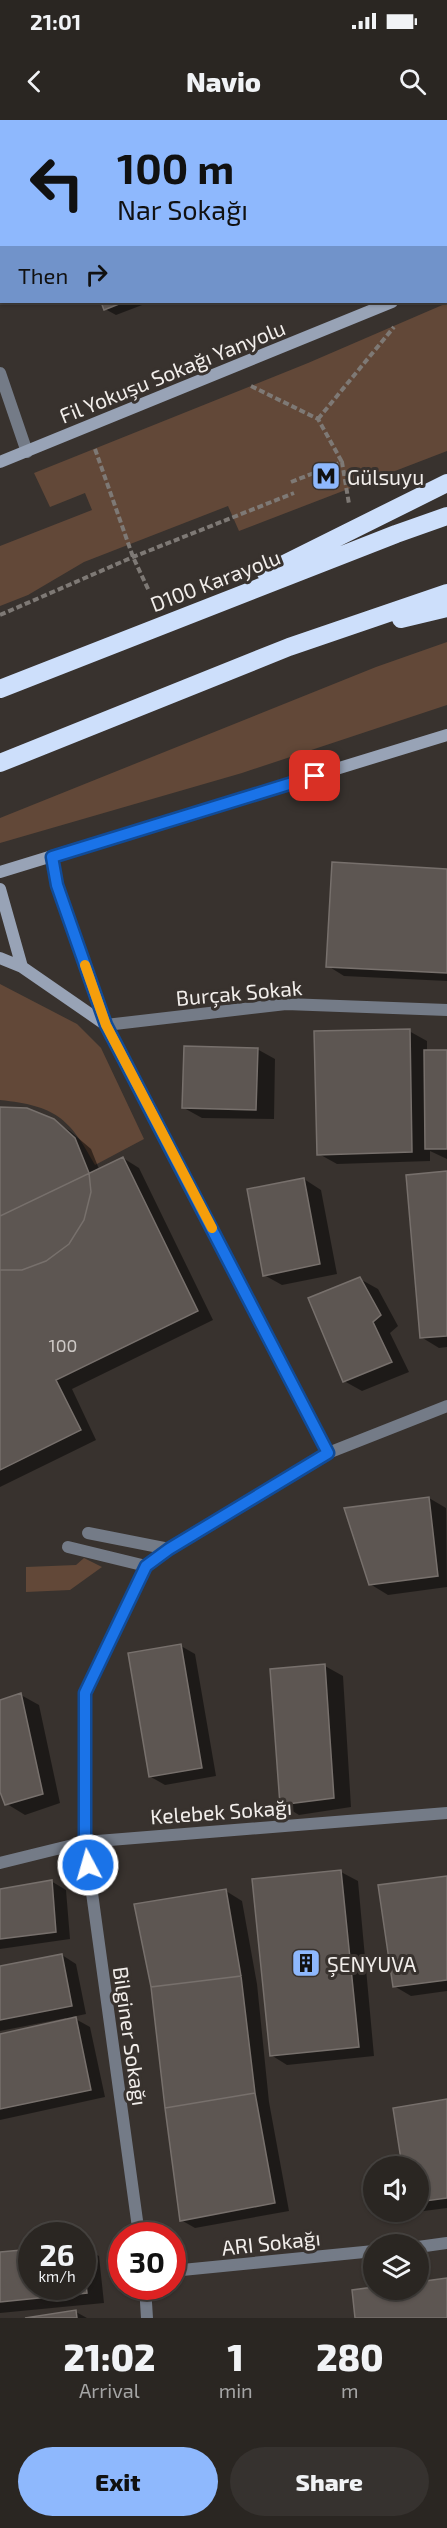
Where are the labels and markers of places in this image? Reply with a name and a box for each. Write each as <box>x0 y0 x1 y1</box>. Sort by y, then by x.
metro station icon: Gülsuyu <box>310 460 342 492</box>
place label: Gülsuyu <box>347 464 424 489</box>
pin <box>289 750 340 801</box>
building icon: ŞENYUVA <box>290 1947 322 1979</box>
place label: ŞENYUVA <box>327 1951 416 1978</box>

